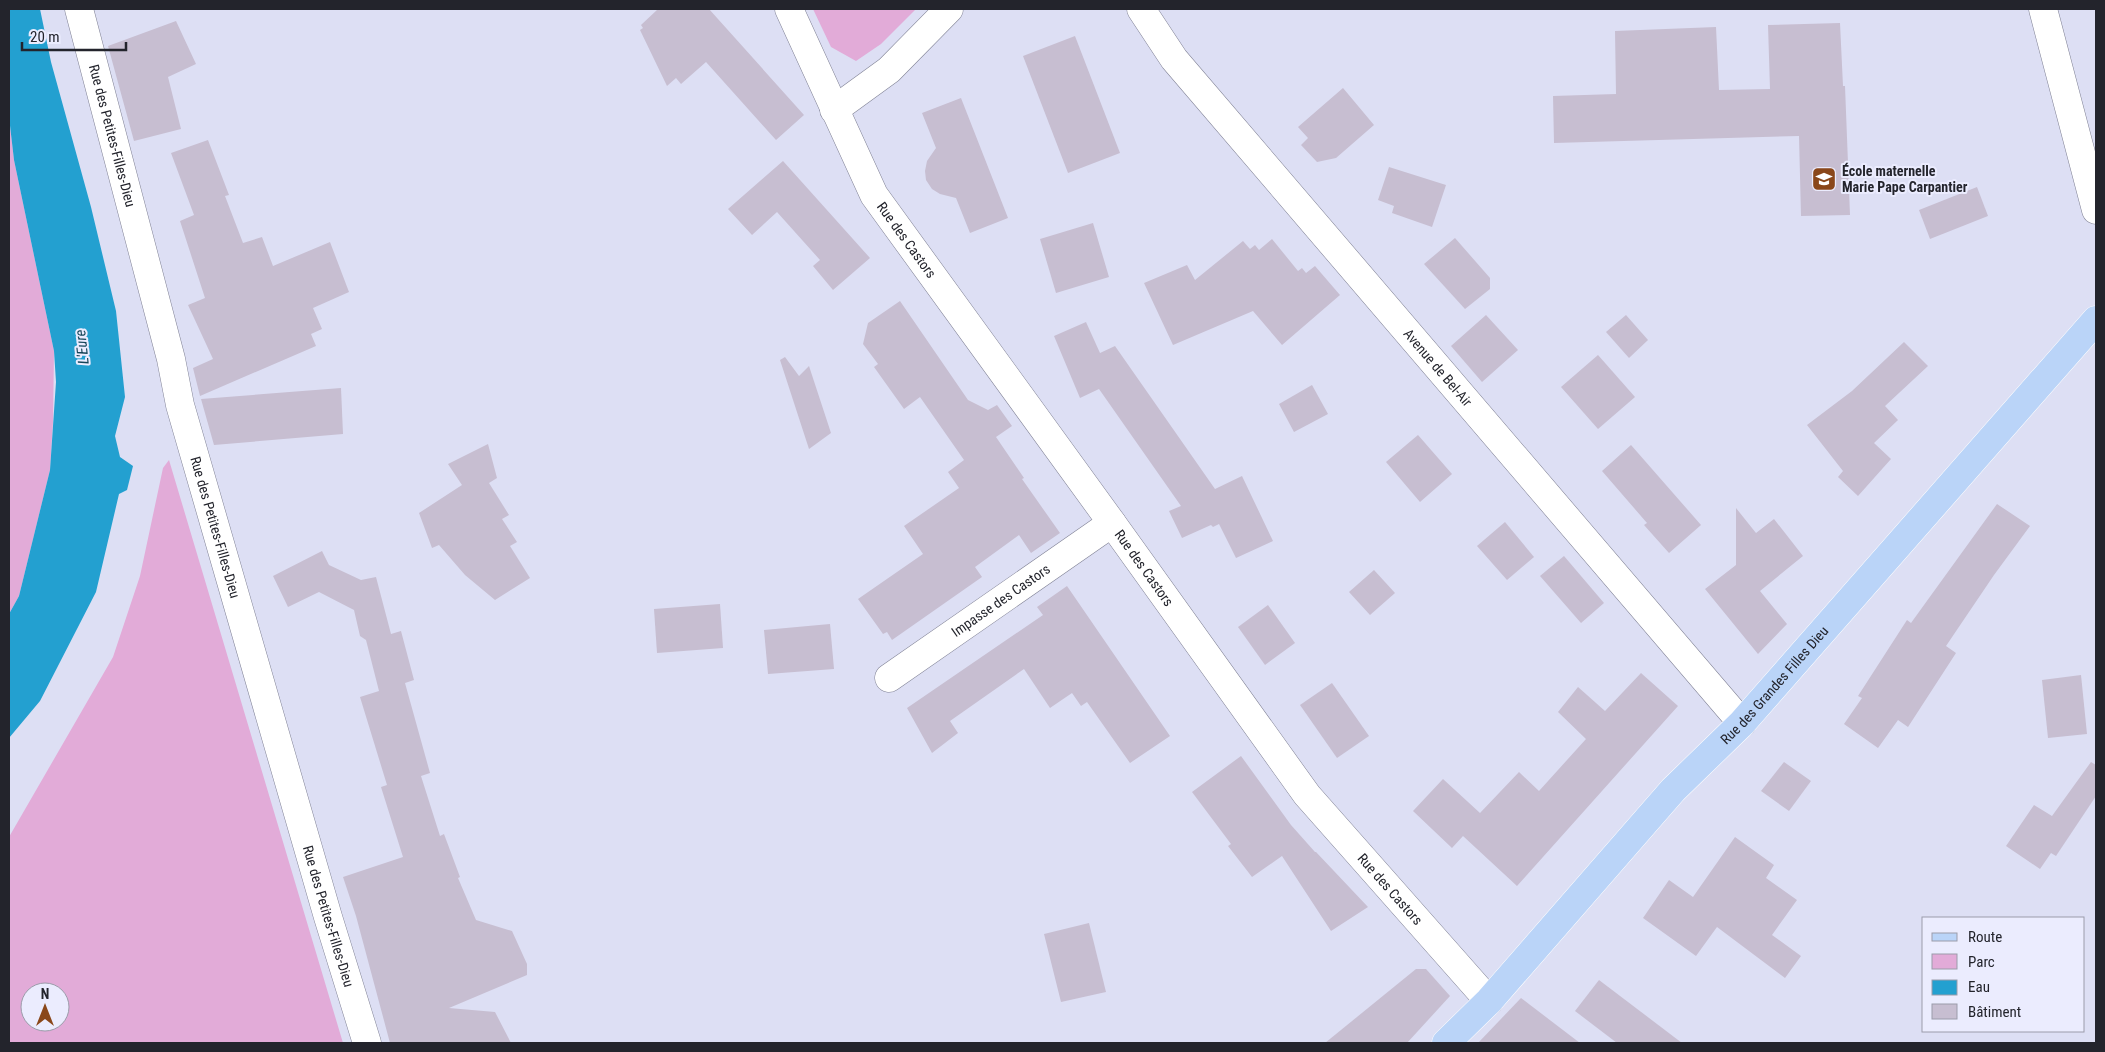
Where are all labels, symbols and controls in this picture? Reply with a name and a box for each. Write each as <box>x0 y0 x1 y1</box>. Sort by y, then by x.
scale bar <box>22 20 126 52</box>
text: 20 m <box>30 28 60 46</box>
street label: Rue des Petites-Filles-Dieu <box>86 63 139 209</box>
place label: École maternelle Marie Pape Carpantier <box>1842 162 1968 195</box>
school or university icon: École maternelle Marie Pape Carpantier <box>1811 166 1837 192</box>
street label: Rue des Castors <box>874 199 939 281</box>
street label: Avenue de Bel-Air <box>1400 326 1476 410</box>
water label: L'Eure <box>71 329 93 365</box>
street label: Rue des Petites-Filles-Dieu <box>187 455 243 600</box>
street label: Rue des Castors <box>1112 527 1177 609</box>
street label: Impasse des Castors <box>948 561 1053 640</box>
street label: Rue des Grandes Filles Dieu <box>1717 623 1831 747</box>
street label: Rue des Petites-Filles-Dieu <box>300 844 357 989</box>
street label: Rue des Castors <box>1354 850 1426 928</box>
legend <box>1922 917 2085 1032</box>
text: Route <box>1968 928 2002 946</box>
text: Parc <box>1968 953 1995 971</box>
text: Eau <box>1968 978 1990 996</box>
north arrow <box>20 982 70 1032</box>
text: N <box>41 986 49 1002</box>
text: Bâtiment <box>1968 1003 2021 1021</box>

